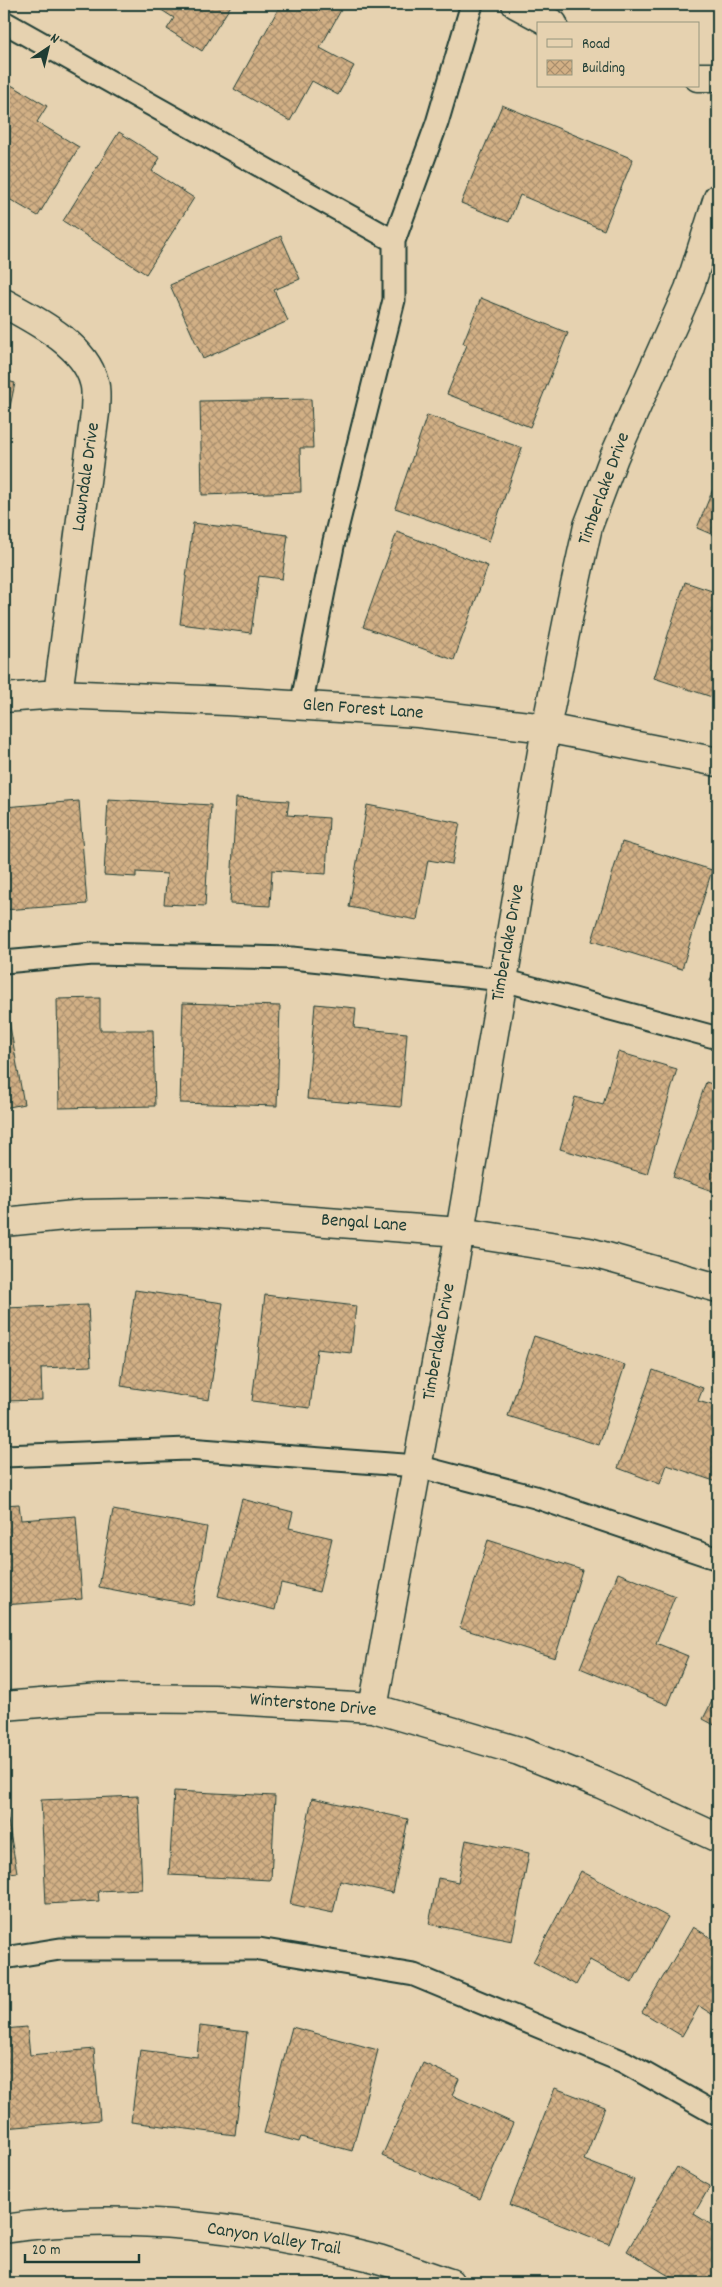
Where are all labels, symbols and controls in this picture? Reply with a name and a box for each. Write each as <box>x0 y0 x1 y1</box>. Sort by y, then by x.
north arrow <box>22 22 72 72</box>
legend <box>537 22 700 88</box>
text: N <box>46 29 63 49</box>
text: Road <box>582 34 610 56</box>
text: Building <box>582 58 625 80</box>
street label: Lawndale Drive <box>66 421 108 533</box>
street label: Timberlake Drive <box>572 429 638 549</box>
street label: Glen Forest Lane <box>302 692 424 728</box>
street label: Timberlake Drive <box>485 882 533 1004</box>
street label: Bengal Lane <box>320 1208 408 1240</box>
street label: Timberlake Drive <box>416 1281 464 1403</box>
street label: Winterstone Drive <box>248 1687 378 1725</box>
street label: Canyon Valley Trail <box>205 2216 343 2264</box>
scale bar <box>25 2232 139 2264</box>
text: 20 m <box>32 2240 60 2262</box>

